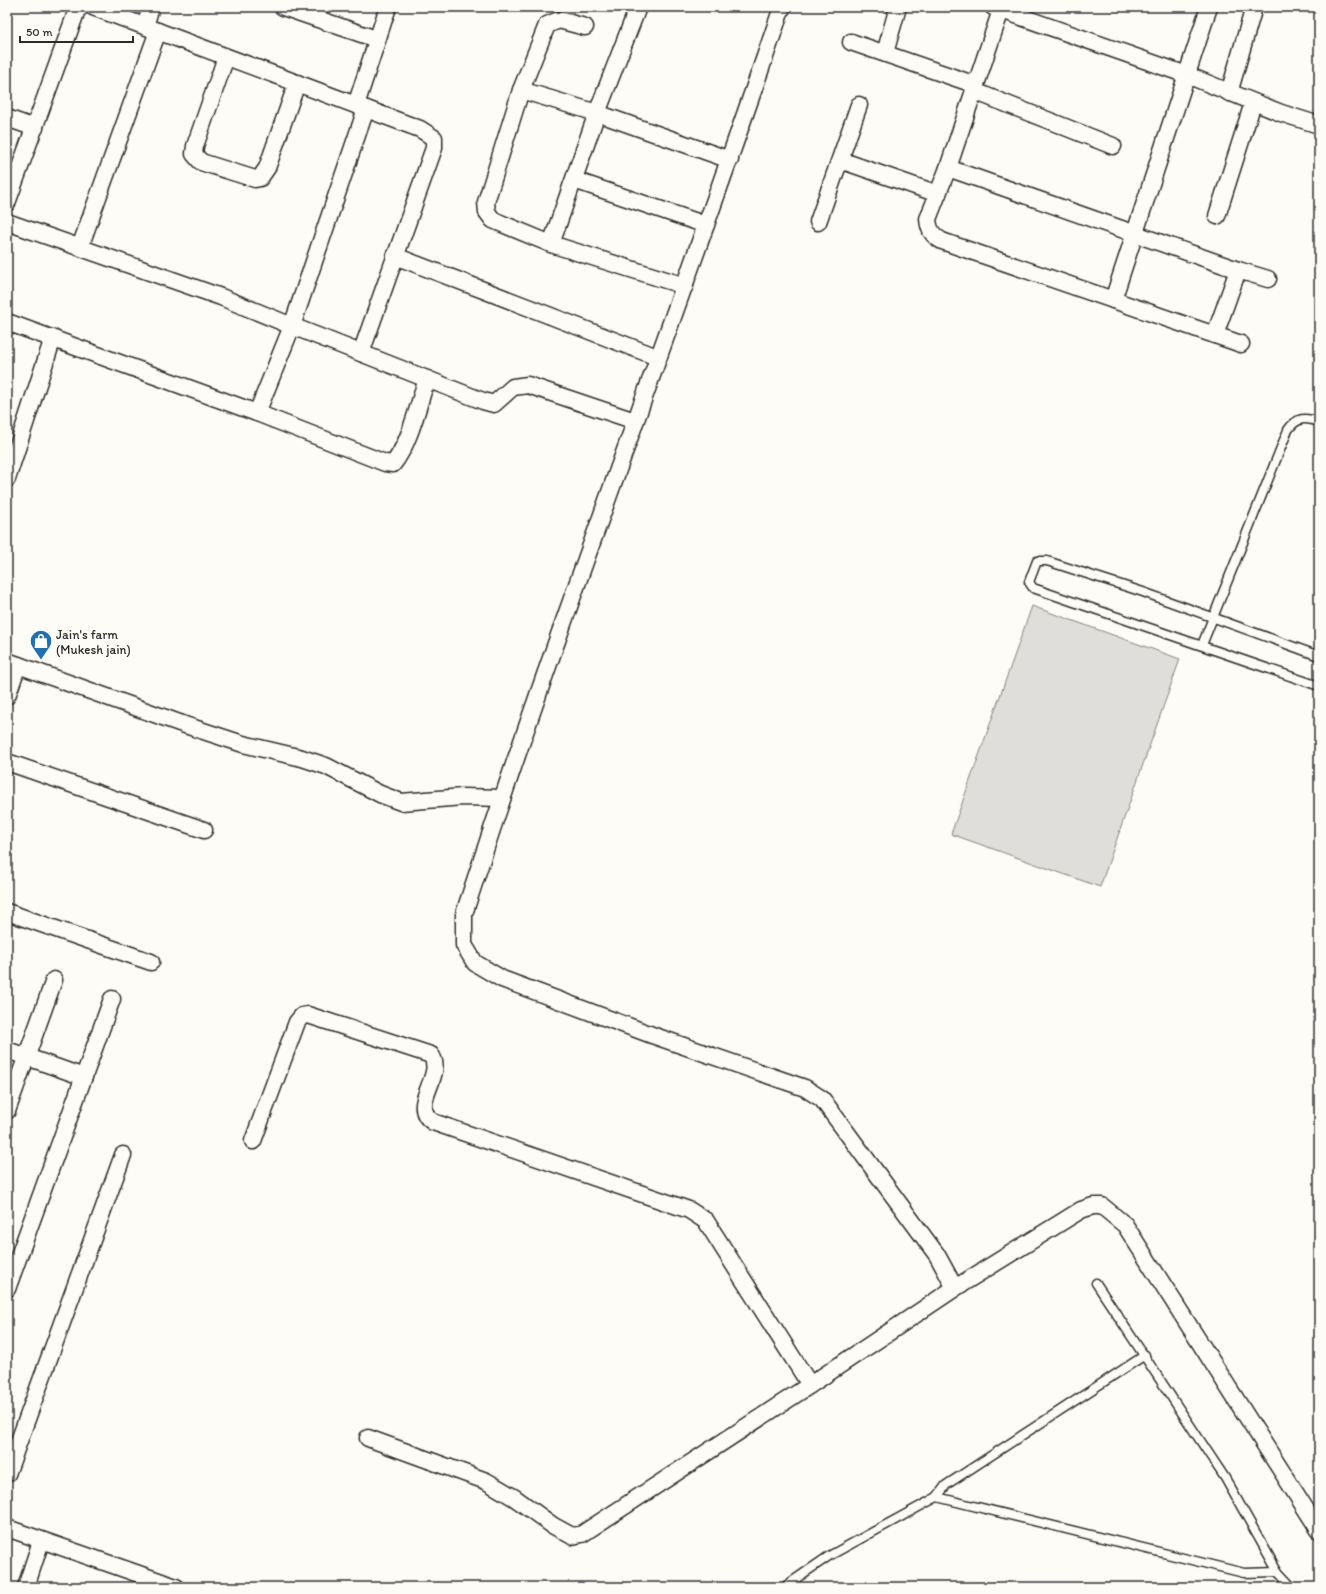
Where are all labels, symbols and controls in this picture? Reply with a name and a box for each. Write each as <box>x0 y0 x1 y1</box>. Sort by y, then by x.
scale bar <box>20 18 133 44</box>
text: 50 m <box>26 25 52 39</box>
place label: Jain's farm (Mukesh jain) <box>56 627 131 657</box>
shop icon: Jain's farm (Mukesh jain) <box>28 628 54 661</box>

